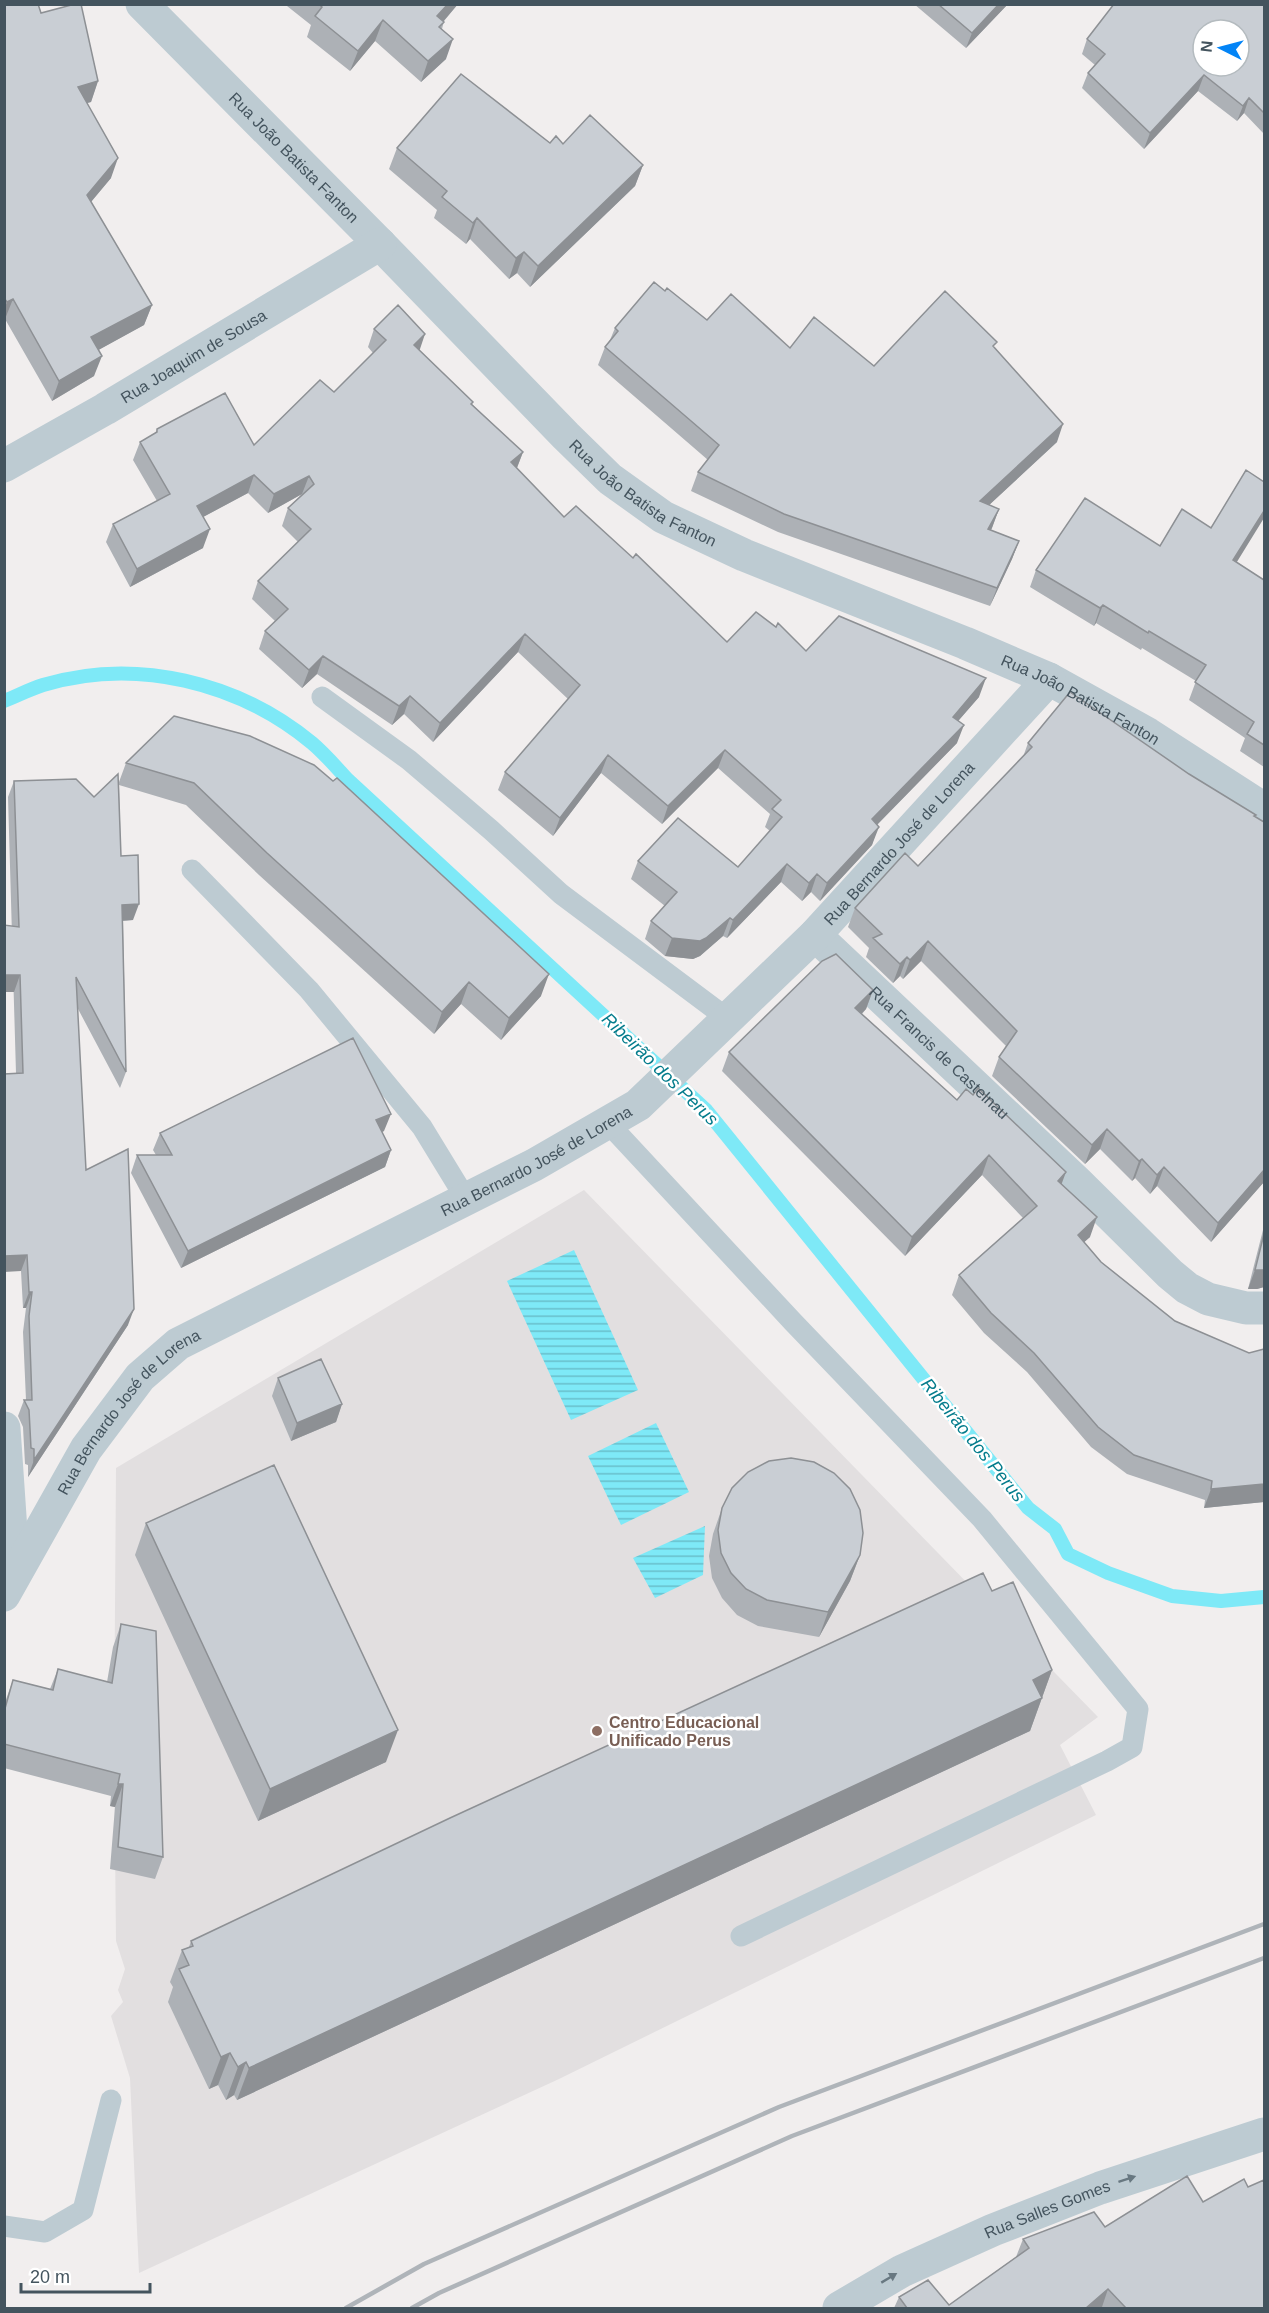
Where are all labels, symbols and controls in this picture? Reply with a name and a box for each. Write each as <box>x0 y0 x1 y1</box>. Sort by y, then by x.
north arrow <box>1191 18 1251 78</box>
text: N <box>1198 40 1216 53</box>
street label: Rua João Batista Fanton <box>226 89 362 226</box>
street label: Rua Joaquim de Sousa <box>118 306 269 407</box>
street label: Rua João Batista Fanton <box>566 436 719 550</box>
street label: Rua João Batista Fanton <box>999 652 1162 748</box>
street label: Rua Bernardo José de Lorena <box>821 759 978 929</box>
street label: Rua Francis de Castelnau <box>866 983 1012 1122</box>
water label: Ribeirão dos Perus <box>598 1009 722 1129</box>
street label: Rua Bernardo José de Lorena <box>438 1103 635 1220</box>
street label: Rua Bernardo José de Lorena <box>54 1326 203 1498</box>
water label: Ribeirão dos Perus <box>917 1374 1029 1506</box>
place label: Centro Educacional Unificado Perus <box>609 1714 759 1749</box>
marker: Centro Educacional Unificado Perus <box>590 1724 604 1738</box>
one-way arrow <box>1118 2174 1136 2184</box>
street label: Rua Salles Gomes <box>982 2177 1112 2242</box>
scale bar <box>21 2256 150 2294</box>
text: 20 m <box>30 2267 70 2287</box>
one-way arrow <box>881 2273 897 2284</box>

